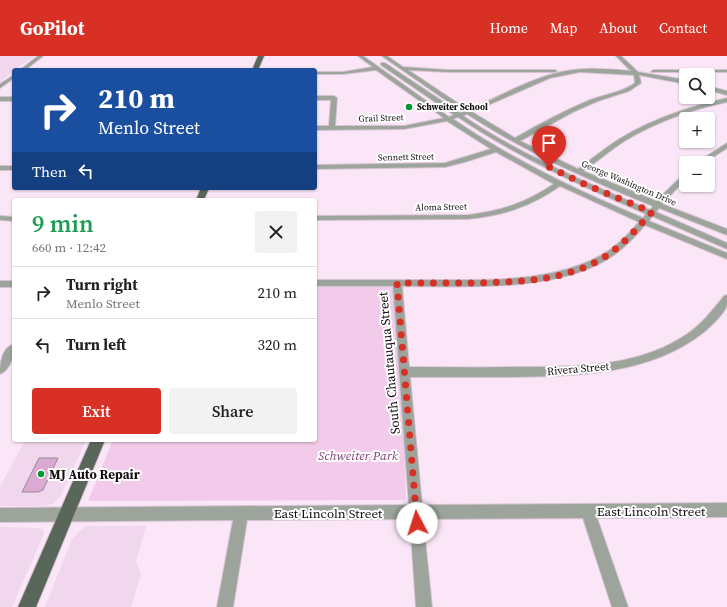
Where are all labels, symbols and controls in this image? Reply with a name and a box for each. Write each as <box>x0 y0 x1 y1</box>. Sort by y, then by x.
text: GoPilot <box>20 15 85 41</box>
text: Home <box>490 18 528 38</box>
text: Map <box>550 18 577 38</box>
text: About <box>599 18 637 38</box>
text: Contact <box>659 18 707 38</box>
map controls <box>679 68 715 192</box>
button: search <box>679 68 715 104</box>
text: 210 m <box>98 79 175 117</box>
icon: right <box>32 84 84 136</box>
place label: Schweiter School <box>417 101 488 113</box>
marker: Schweiter School <box>404 102 414 112</box>
street label: Grail Street <box>358 111 404 125</box>
button: + <box>679 112 715 148</box>
text: Menlo Street <box>98 115 200 140</box>
pin <box>532 126 566 167</box>
icon: arrive <box>538 132 560 154</box>
street label: Sennett Street <box>378 151 434 163</box>
button: − <box>679 156 715 192</box>
street label: George Washington Drive <box>580 158 679 209</box>
icon: left <box>75 160 97 182</box>
text: Then <box>32 161 67 182</box>
street label: Aloma Street <box>415 201 467 213</box>
text: 9 min <box>32 207 94 240</box>
button: close <box>255 211 297 253</box>
text: 660 m · 12:42 <box>32 239 106 256</box>
text: Turn right <box>66 274 138 295</box>
icon: right <box>32 282 54 304</box>
text: 210 m <box>257 282 297 303</box>
street label: South Chautauqua Street <box>374 290 404 435</box>
text: Menlo Street <box>66 295 140 312</box>
icon: left <box>32 334 54 356</box>
text: Turn left <box>66 334 126 355</box>
text: 320 m <box>257 334 297 355</box>
street label: Rivera Street <box>546 359 610 379</box>
button: Exit <box>32 388 161 434</box>
button: Share <box>169 388 297 434</box>
park label: Schweiter Park <box>318 447 399 464</box>
place label: MJ Auto Repair <box>49 466 141 483</box>
marker: MJ Auto Repair <box>36 469 46 479</box>
position arrow <box>396 502 438 544</box>
street label: East Lincoln Street <box>597 503 706 520</box>
street label: East Lincoln Street <box>274 505 383 522</box>

